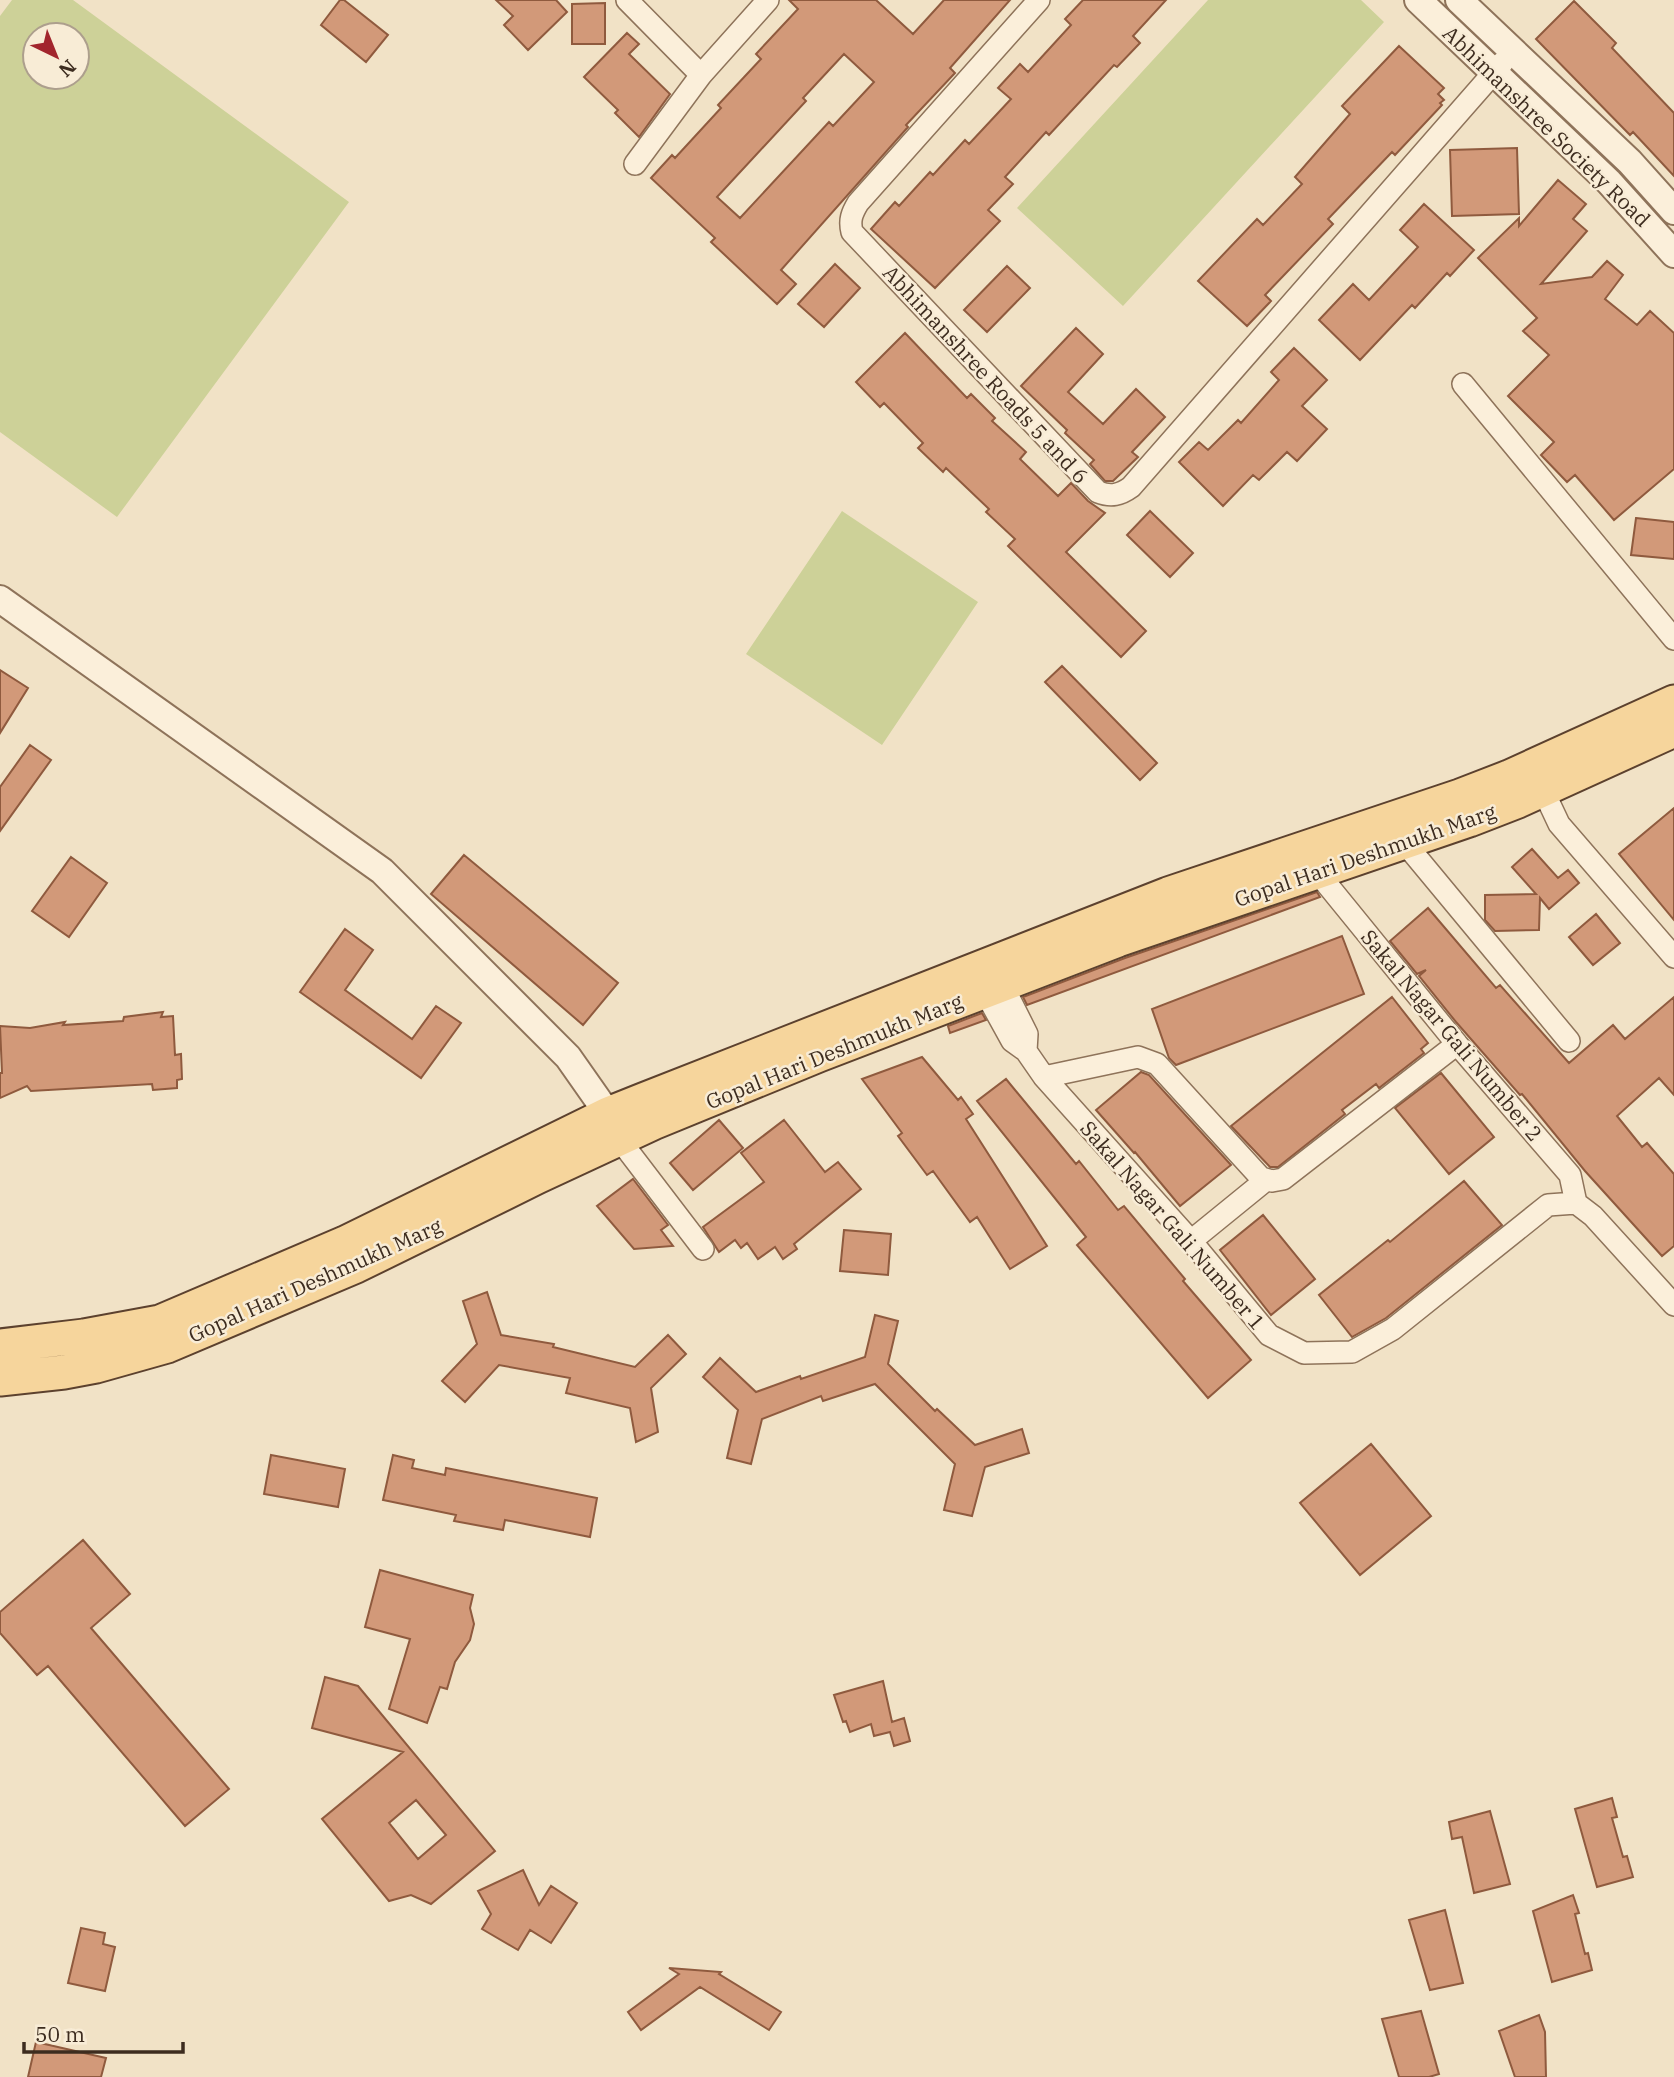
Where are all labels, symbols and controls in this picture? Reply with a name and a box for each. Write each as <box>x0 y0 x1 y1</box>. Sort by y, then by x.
street label: Abhimanshree Society Road <box>1437 19 1657 233</box>
north arrow <box>21 21 91 91</box>
text: N <box>54 55 81 82</box>
street label: Abhimanshree Roads 5 and 6 <box>877 259 1095 489</box>
street label: Gopal Hari Deshmukh Marg <box>1231 797 1500 913</box>
street label: Sakal Nagar Gali Number 2 <box>1355 923 1549 1147</box>
street label: Gopal Hari Deshmukh Marg <box>701 986 967 1115</box>
street label: Sakal Nagar Gali Number 1 <box>1074 1115 1272 1335</box>
street label: Gopal Hari Deshmukh Marg <box>184 1211 447 1349</box>
scale bar <box>24 2010 184 2054</box>
text: 50 m <box>35 2020 85 2048</box>

